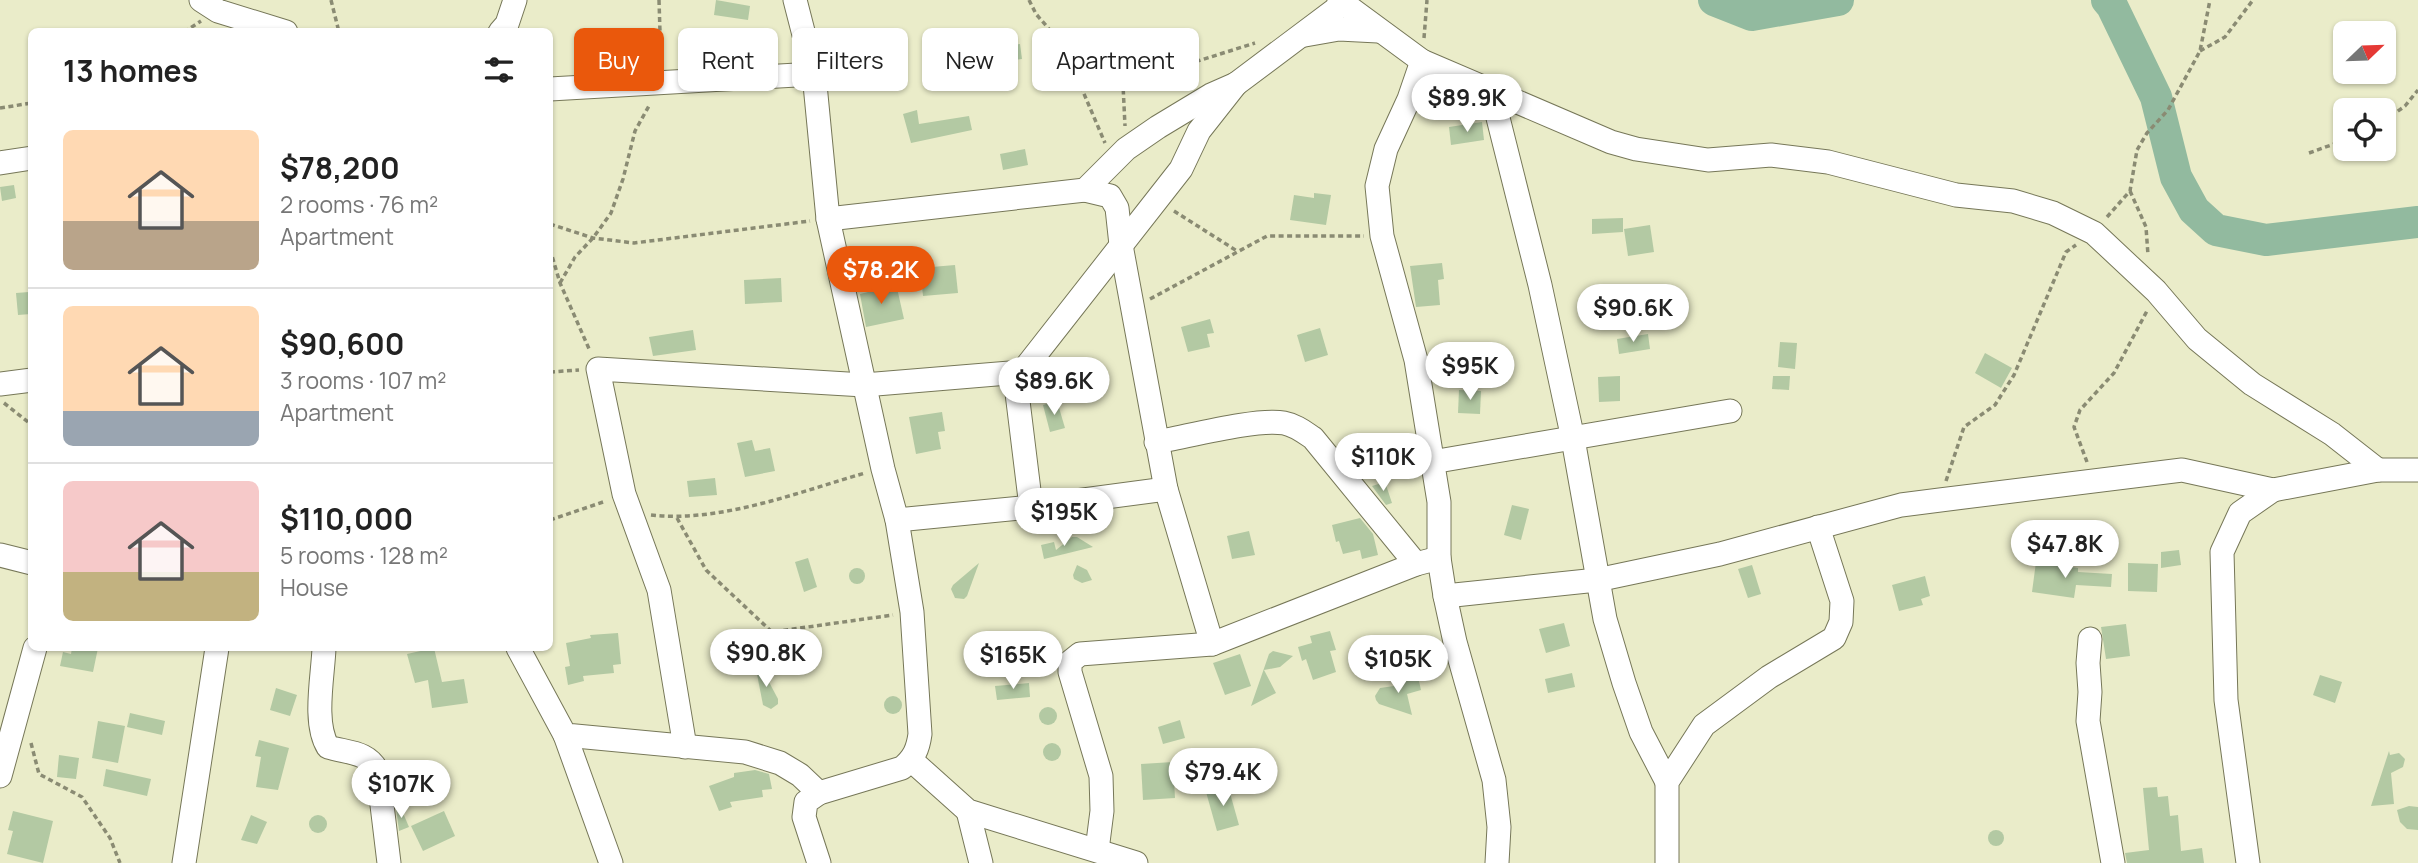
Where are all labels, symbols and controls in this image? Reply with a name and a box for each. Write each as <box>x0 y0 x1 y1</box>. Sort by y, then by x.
north arrow <box>2333 21 2396 84</box>
map controls <box>2333 21 2396 161</box>
chip: Buy <box>574 28 664 91</box>
chip: Rent <box>678 28 778 91</box>
chip: Filters <box>792 28 908 91</box>
chip: New <box>922 28 1018 91</box>
chip: Apartment <box>1032 28 1199 91</box>
text: 13 homes <box>63 50 198 91</box>
icon: filters <box>480 51 518 89</box>
pin: $89.9K <box>1410 74 1524 134</box>
text: $89.9K <box>1428 81 1506 113</box>
button: locate <box>2333 98 2396 161</box>
text: $78,200 <box>280 147 400 188</box>
icon: home <box>119 158 203 242</box>
text: 2 rooms · 76 m² <box>280 188 438 220</box>
text: Apartment <box>280 220 394 252</box>
pin: $78.2K <box>824 246 938 306</box>
text: $78.2K <box>843 253 919 285</box>
pin: $90.6K <box>1576 284 1690 344</box>
text: $90.6K <box>1593 291 1673 323</box>
text: $90,600 <box>280 323 404 364</box>
icon: home <box>119 334 203 418</box>
pin: $95K <box>1429 342 1511 402</box>
text: $95K <box>1441 349 1499 381</box>
pin: $89.6K <box>997 358 1111 417</box>
text: 3 rooms · 107 m² <box>280 364 446 396</box>
text: $89.6K <box>1015 364 1093 396</box>
text: Apartment <box>280 396 394 428</box>
pin: $110K <box>1334 434 1432 493</box>
text: $110K <box>1351 440 1415 472</box>
pin: $195K <box>1015 489 1113 548</box>
text: $195K <box>1030 495 1098 527</box>
text: $110,000 <box>280 498 413 539</box>
icon: home <box>119 509 203 593</box>
pin: $47.8K <box>2008 520 2122 580</box>
text: $47.8K <box>2027 527 2103 559</box>
text: 5 rooms · 128 m² <box>280 539 448 571</box>
text: House <box>280 571 349 603</box>
pin: $90.8K <box>709 630 823 689</box>
pin: $165K <box>964 632 1062 691</box>
text: $90.8K <box>726 636 806 668</box>
pin: $105K <box>1349 636 1447 695</box>
text: $165K <box>979 638 1047 670</box>
text: $105K <box>1364 642 1432 674</box>
pin: $79.4K <box>1166 748 1280 808</box>
text: $79.4K <box>1185 755 1261 787</box>
pin: $107K <box>352 760 450 820</box>
text: $107K <box>368 767 434 799</box>

